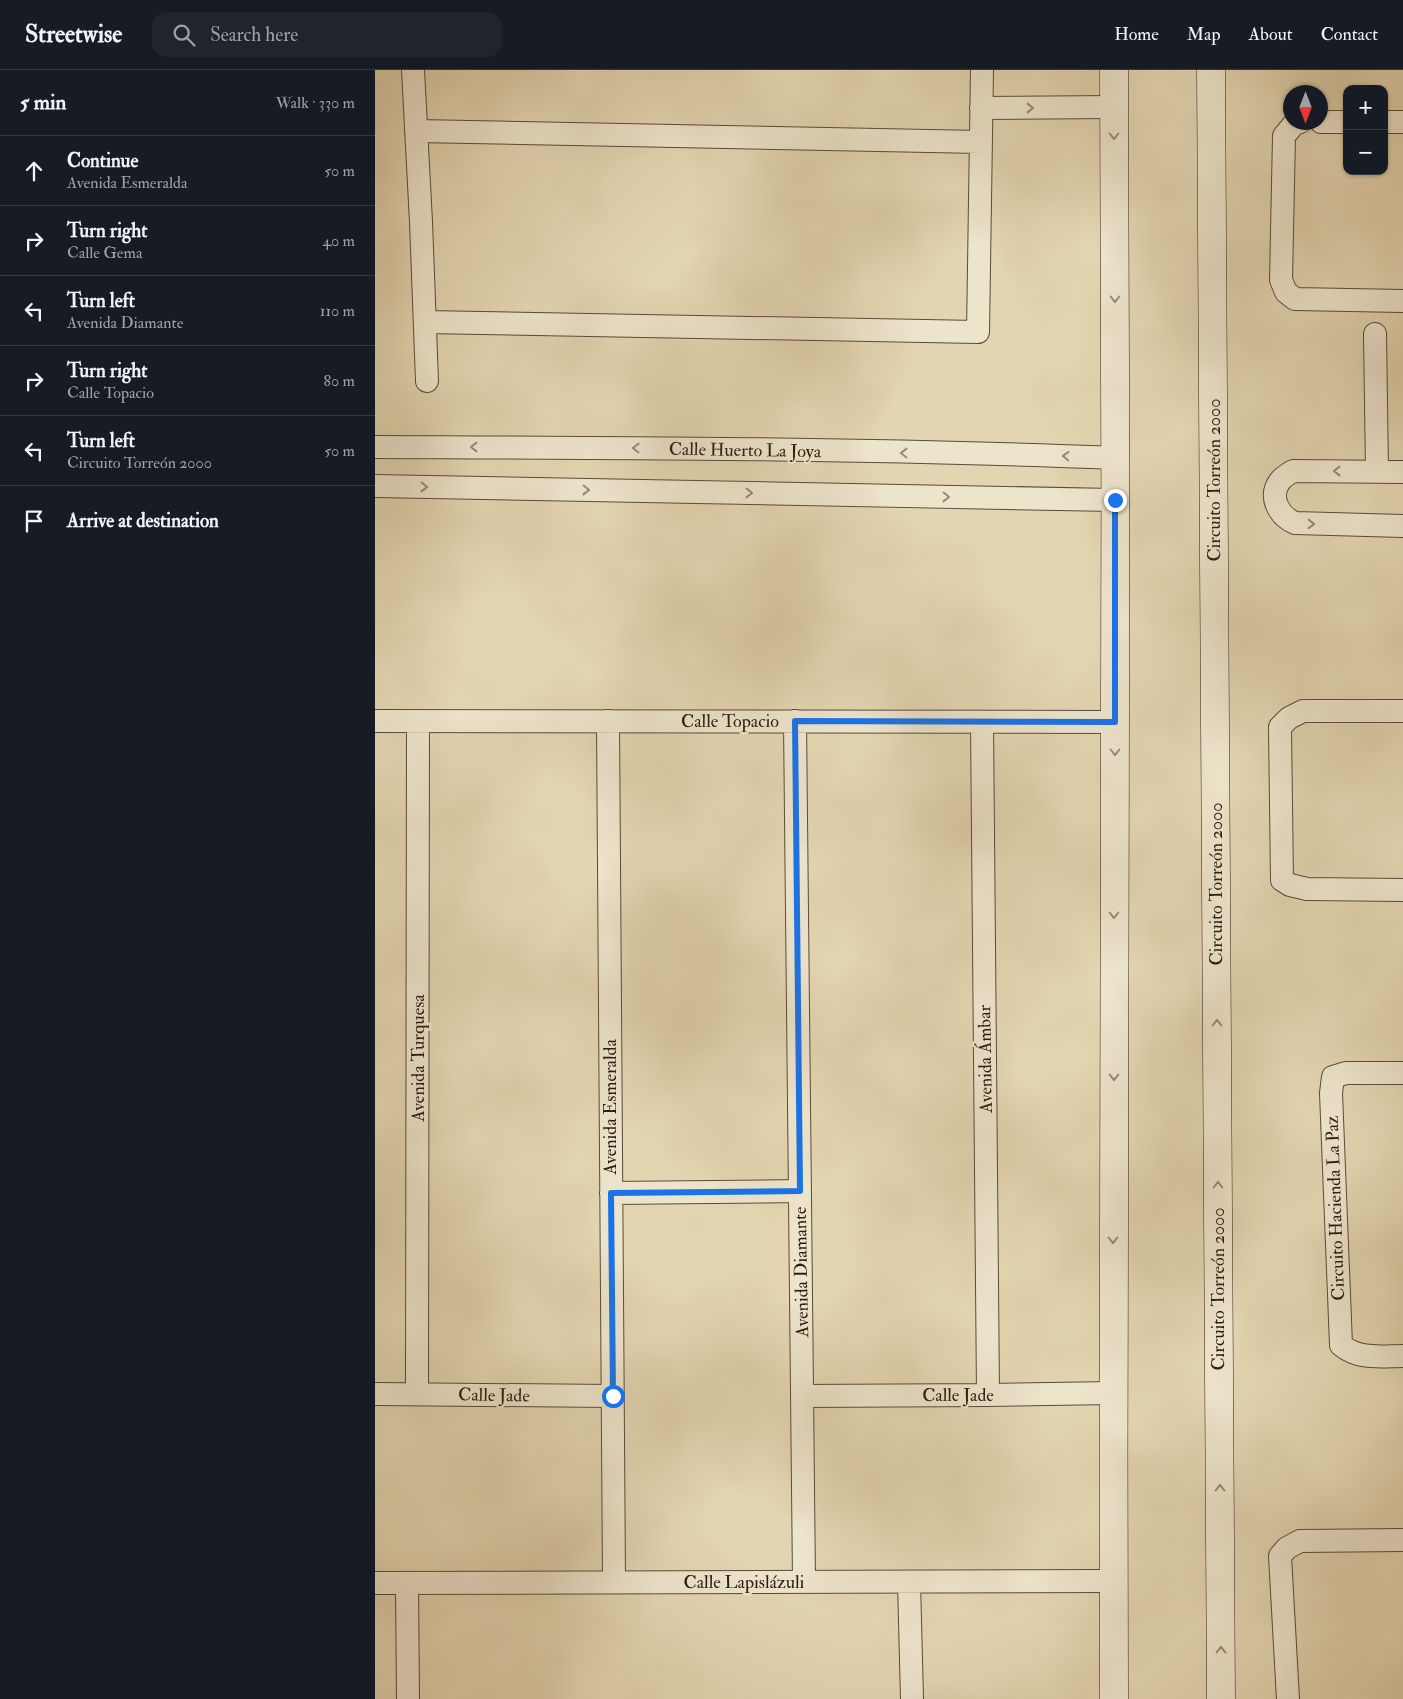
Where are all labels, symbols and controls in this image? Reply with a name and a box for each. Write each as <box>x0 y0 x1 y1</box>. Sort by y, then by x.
search box <box>152 12 502 57</box>
text: Streetwise <box>25 19 122 50</box>
icon: search <box>170 21 198 49</box>
text: Search here <box>210 23 298 47</box>
text: Home <box>1114 23 1159 46</box>
text: Map <box>1187 23 1221 46</box>
text: About <box>1249 23 1293 46</box>
text: Contact <box>1321 23 1378 46</box>
north arrow <box>1283 85 1328 130</box>
map controls <box>1343 85 1388 175</box>
button: + <box>1343 85 1388 130</box>
text: 5 min <box>20 89 66 116</box>
text: Walk · 330 m <box>276 93 355 113</box>
one-way arrow <box>1026 103 1034 113</box>
button: − <box>1343 130 1388 175</box>
one-way arrow <box>1109 132 1119 140</box>
text: Continue <box>67 149 138 173</box>
icon: ahead <box>20 157 48 185</box>
text: 50 m <box>324 161 355 181</box>
text: Avenida Esmeralda <box>67 173 188 193</box>
text: Turn right <box>67 219 147 243</box>
icon: right <box>20 227 48 255</box>
text: 40 m <box>322 231 355 251</box>
text: Calle Gema <box>67 243 143 263</box>
text: Turn left <box>67 289 135 313</box>
one-way arrow <box>1109 295 1120 303</box>
icon: left <box>20 297 48 325</box>
text: 110 m <box>320 301 355 321</box>
text: Avenida Diamante <box>67 313 183 333</box>
text: Turn right <box>67 359 147 383</box>
icon: right <box>20 367 48 395</box>
text: 80 m <box>324 371 355 391</box>
text: Calle Topacio <box>67 383 154 403</box>
street label: Circuito Torreón 2000 <box>1203 398 1226 562</box>
text: Turn left <box>67 429 135 453</box>
icon: left <box>20 437 48 465</box>
street label: Calle Huerto La Joya <box>669 438 822 463</box>
text: 50 m <box>324 441 355 461</box>
one-way arrow <box>469 442 477 452</box>
one-way arrow <box>632 443 640 453</box>
one-way arrow <box>899 447 907 458</box>
one-way arrow <box>1062 451 1070 462</box>
text: Circuito Torreón 2000 <box>67 453 212 473</box>
one-way arrow <box>1333 466 1340 476</box>
one-way arrow <box>420 481 428 492</box>
one-way arrow <box>582 485 590 495</box>
one-way arrow <box>745 488 753 498</box>
route end <box>1104 489 1127 512</box>
one-way arrow <box>942 492 950 502</box>
icon: arrive <box>20 507 48 535</box>
text: Arrive at destination <box>67 509 219 533</box>
one-way arrow <box>1307 518 1315 529</box>
street label: Calle Topacio <box>681 710 779 733</box>
one-way arrow <box>1110 748 1120 756</box>
street label: Circuito Torreón 2000 <box>1205 802 1228 966</box>
one-way arrow <box>1109 911 1119 919</box>
street label: Avenida Turquesa <box>407 994 430 1123</box>
street label: Avenida Ámbar <box>973 1004 998 1114</box>
one-way arrow <box>1212 1019 1222 1026</box>
street label: Avenida Esmeralda <box>599 1039 622 1176</box>
one-way arrow <box>1109 1074 1119 1081</box>
street label: Circuito Hacienda La Paz <box>1321 1115 1350 1301</box>
one-way arrow <box>1213 1181 1223 1189</box>
street label: Avenida Diamante <box>789 1206 814 1339</box>
street label: Circuito Torreón 2000 <box>1207 1207 1230 1371</box>
one-way arrow <box>1108 1236 1118 1244</box>
street label: Calle Jade <box>458 1383 530 1408</box>
street label: Calle Jade <box>922 1384 994 1407</box>
route start <box>602 1385 625 1408</box>
one-way arrow <box>1215 1484 1225 1492</box>
street label: Calle Lapislázuli <box>684 1571 805 1594</box>
one-way arrow <box>1216 1646 1226 1654</box>

